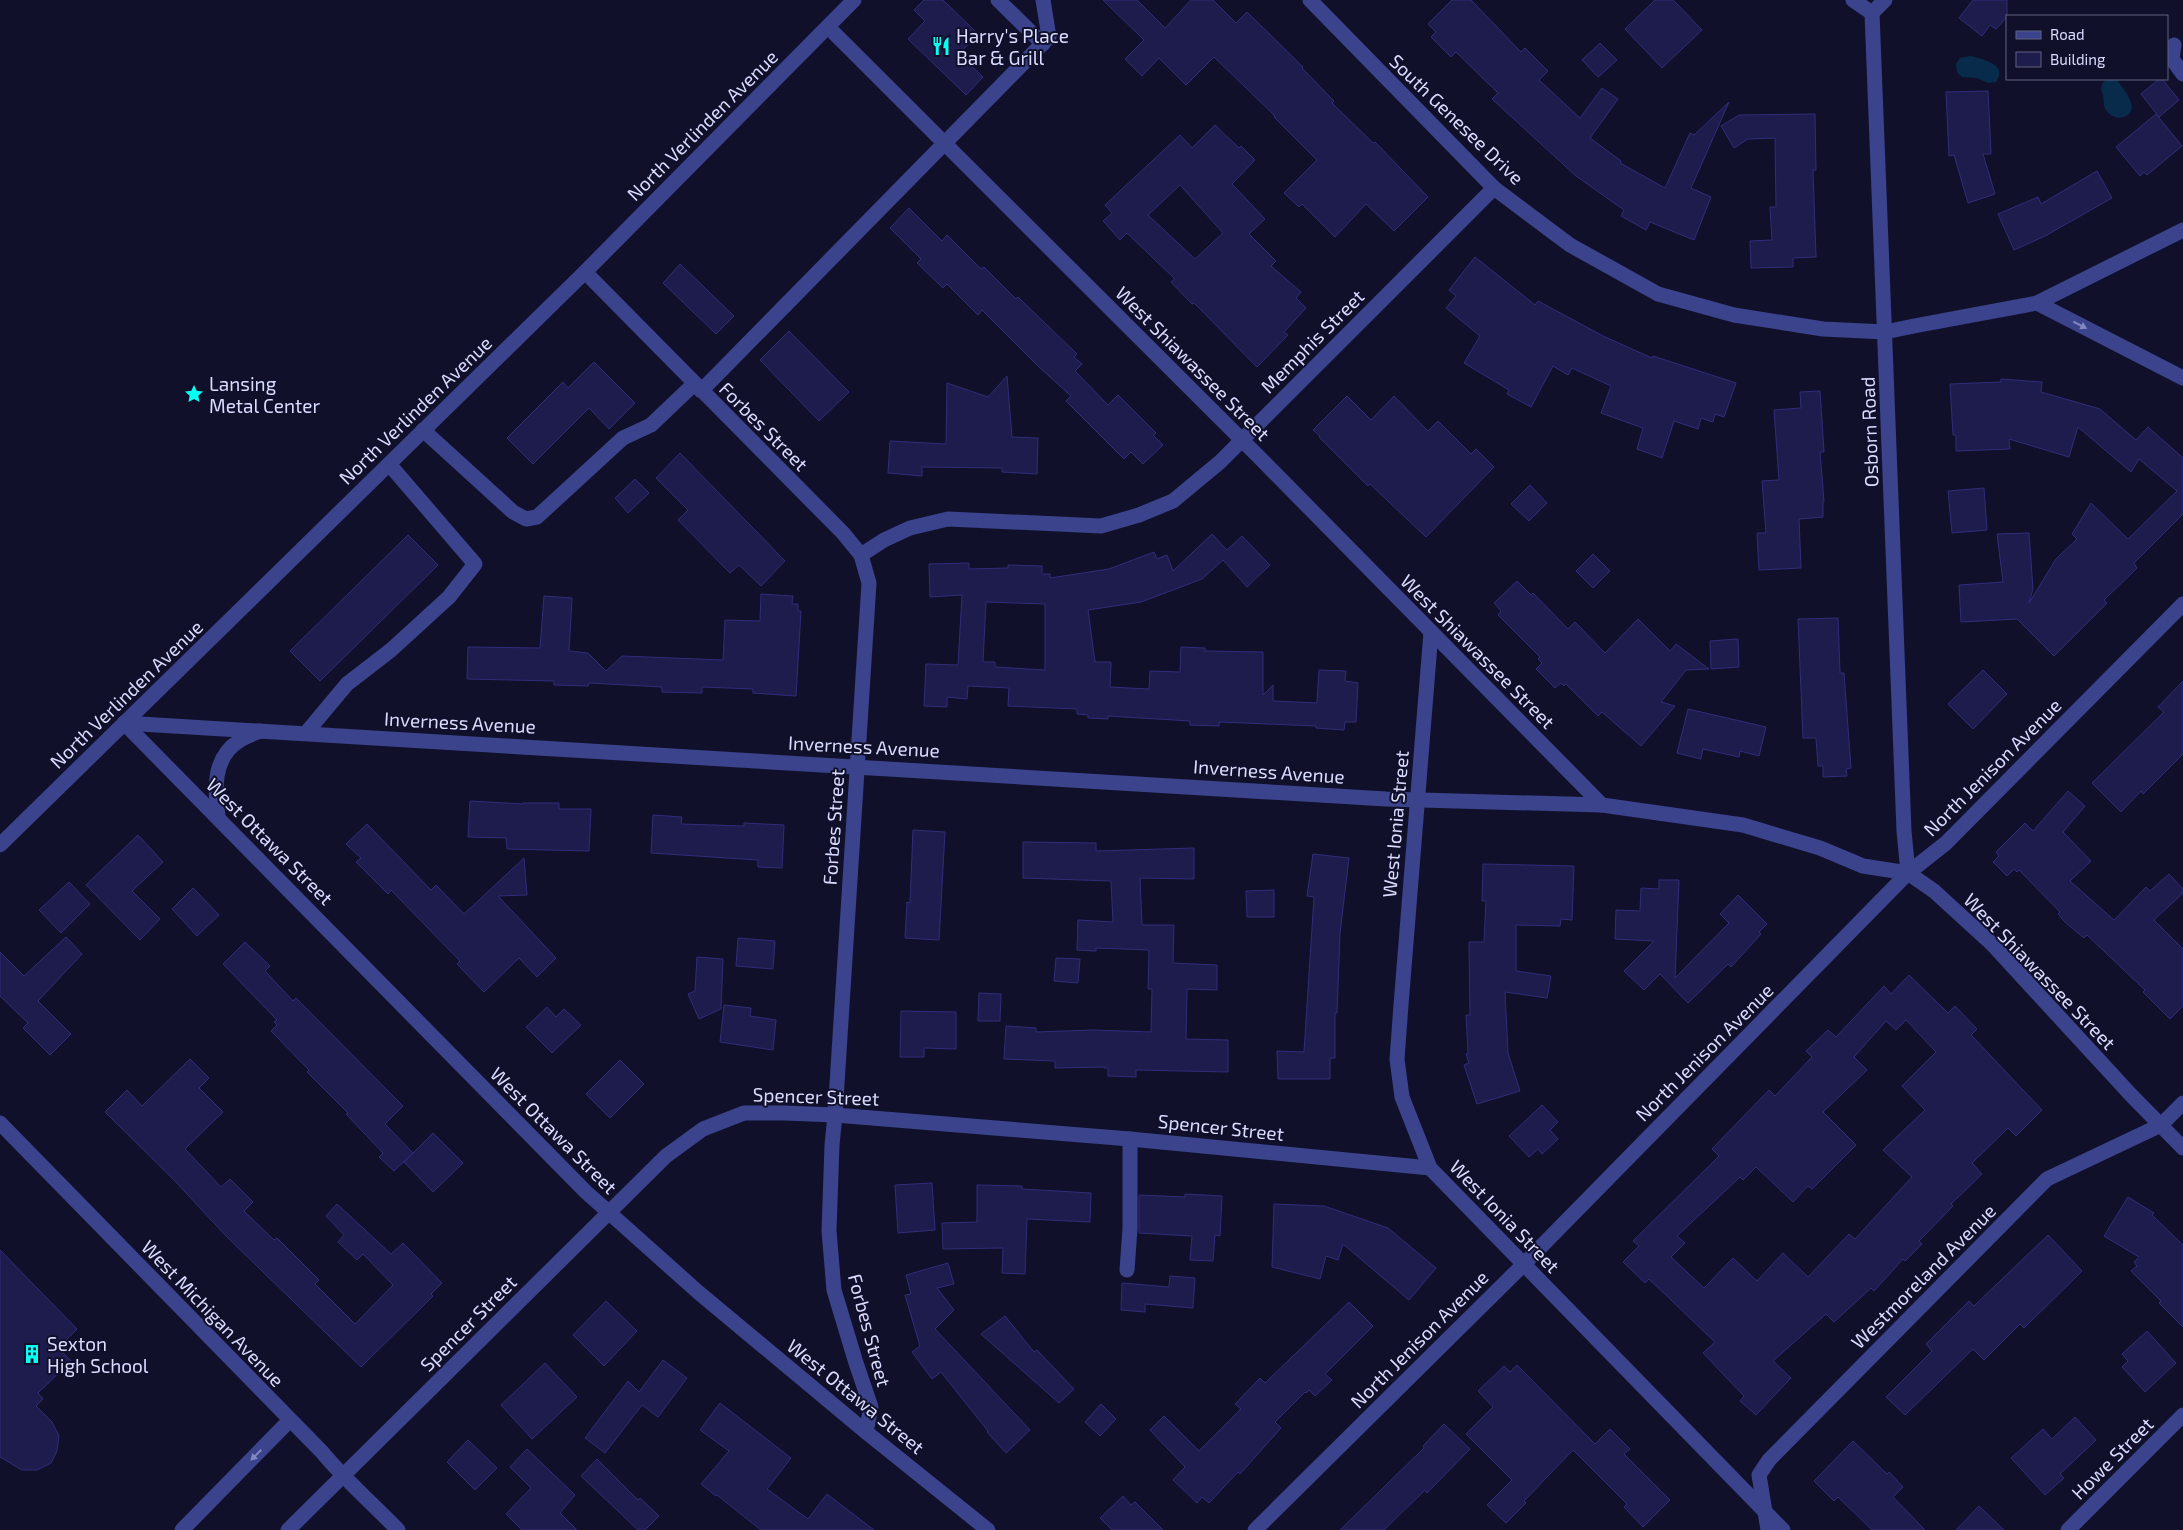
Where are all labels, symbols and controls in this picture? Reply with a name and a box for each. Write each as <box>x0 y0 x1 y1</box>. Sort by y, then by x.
legend <box>2006 15 2168 80</box>
place label: Harry's Place Bar & Grill <box>956 24 1069 69</box>
text: Road <box>2050 25 2085 43</box>
restaurant icon: Harry's Place Bar & Grill <box>930 35 952 57</box>
street label: North Verlinden Avenue <box>622 45 782 205</box>
street label: South Genesee Drive <box>1385 49 1529 189</box>
text: Building <box>2050 50 2106 68</box>
street label: West Shiawassee Street <box>1111 281 1275 445</box>
street label: Memphis Street <box>1255 284 1369 398</box>
one-way arrow <box>2073 321 2087 329</box>
street label: North Verlinden Avenue <box>334 331 496 489</box>
place label: Lansing Metal Center <box>209 372 320 417</box>
street label: Osborn Road <box>1856 376 1882 488</box>
street label: Forbes Street <box>715 377 813 475</box>
place icon: Lansing Metal Center <box>183 383 205 405</box>
street label: West Shiawassee Street <box>1396 569 1560 733</box>
street label: North Verlinden Avenue <box>45 615 207 773</box>
street label: North Jenison Avenue <box>1918 693 2066 841</box>
street label: Inverness Avenue <box>384 707 536 737</box>
street label: Inverness Avenue <box>788 731 940 761</box>
street label: West Ionia Street <box>1377 749 1413 899</box>
street label: Inverness Avenue <box>1192 754 1346 788</box>
street label: Forbes Street <box>817 768 849 886</box>
street label: West Ottawa Street <box>202 773 338 909</box>
street label: West Shiawassee Street <box>1959 888 2121 1054</box>
street label: North Jenison Avenue <box>1630 978 1778 1126</box>
street label: West Ottawa Street <box>486 1062 622 1198</box>
street label: Spencer Street <box>752 1082 880 1110</box>
street label: Spencer Street <box>1157 1109 1285 1145</box>
street label: West Ionia Street <box>1445 1155 1565 1277</box>
street label: Westmoreland Avenue <box>1846 1199 2000 1353</box>
street label: West Michigan Avenue <box>137 1235 289 1391</box>
street label: North Jenison Avenue <box>1345 1265 1493 1413</box>
street label: Spencer Street <box>415 1270 521 1376</box>
street label: Forbes Street <box>844 1271 896 1389</box>
place label: Sexton High School <box>47 1332 149 1377</box>
street label: West Ottawa Street <box>783 1334 929 1458</box>
building icon: Sexton High School <box>21 1343 43 1365</box>
street label: Howe Street <box>2066 1412 2158 1504</box>
one-way arrow <box>250 1449 262 1461</box>

